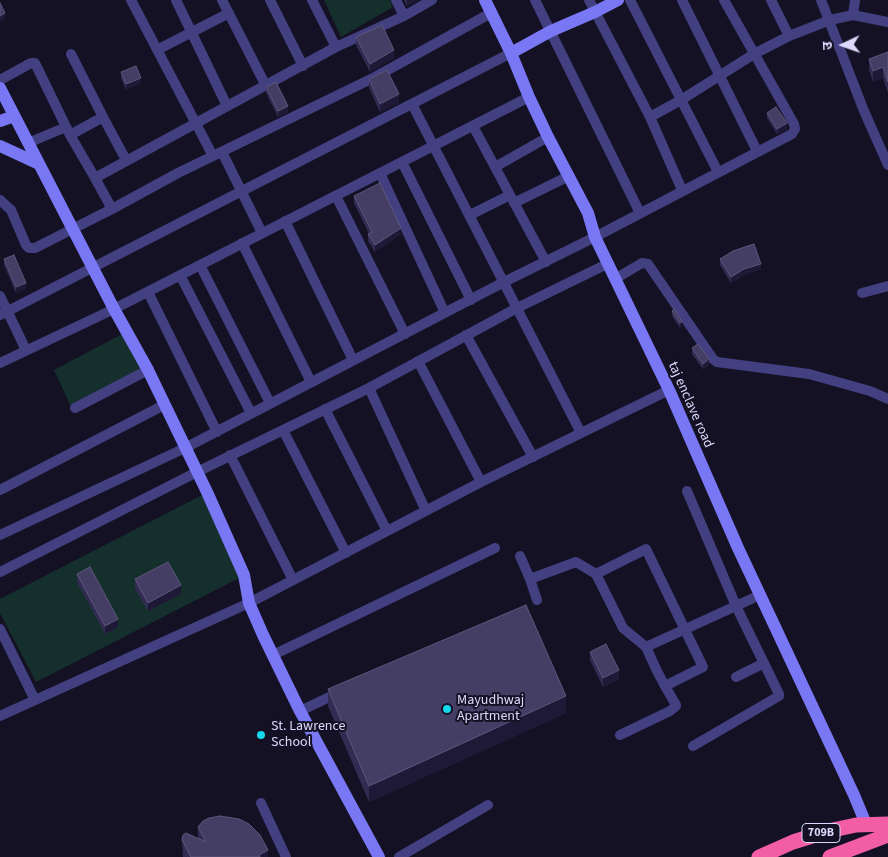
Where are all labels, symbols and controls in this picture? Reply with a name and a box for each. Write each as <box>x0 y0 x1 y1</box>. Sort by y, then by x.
north arrow <box>818 20 868 70</box>
text: उ <box>818 41 838 50</box>
street label: taj enclave road <box>664 359 716 451</box>
place label: Mayudhwaj Apartment <box>457 693 524 726</box>
marker: Mayudhwaj Apartment <box>441 703 453 715</box>
place label: St. Lawrence School <box>271 719 346 752</box>
marker: St. Lawrence School <box>255 729 267 741</box>
road number: 709B <box>802 824 840 842</box>

